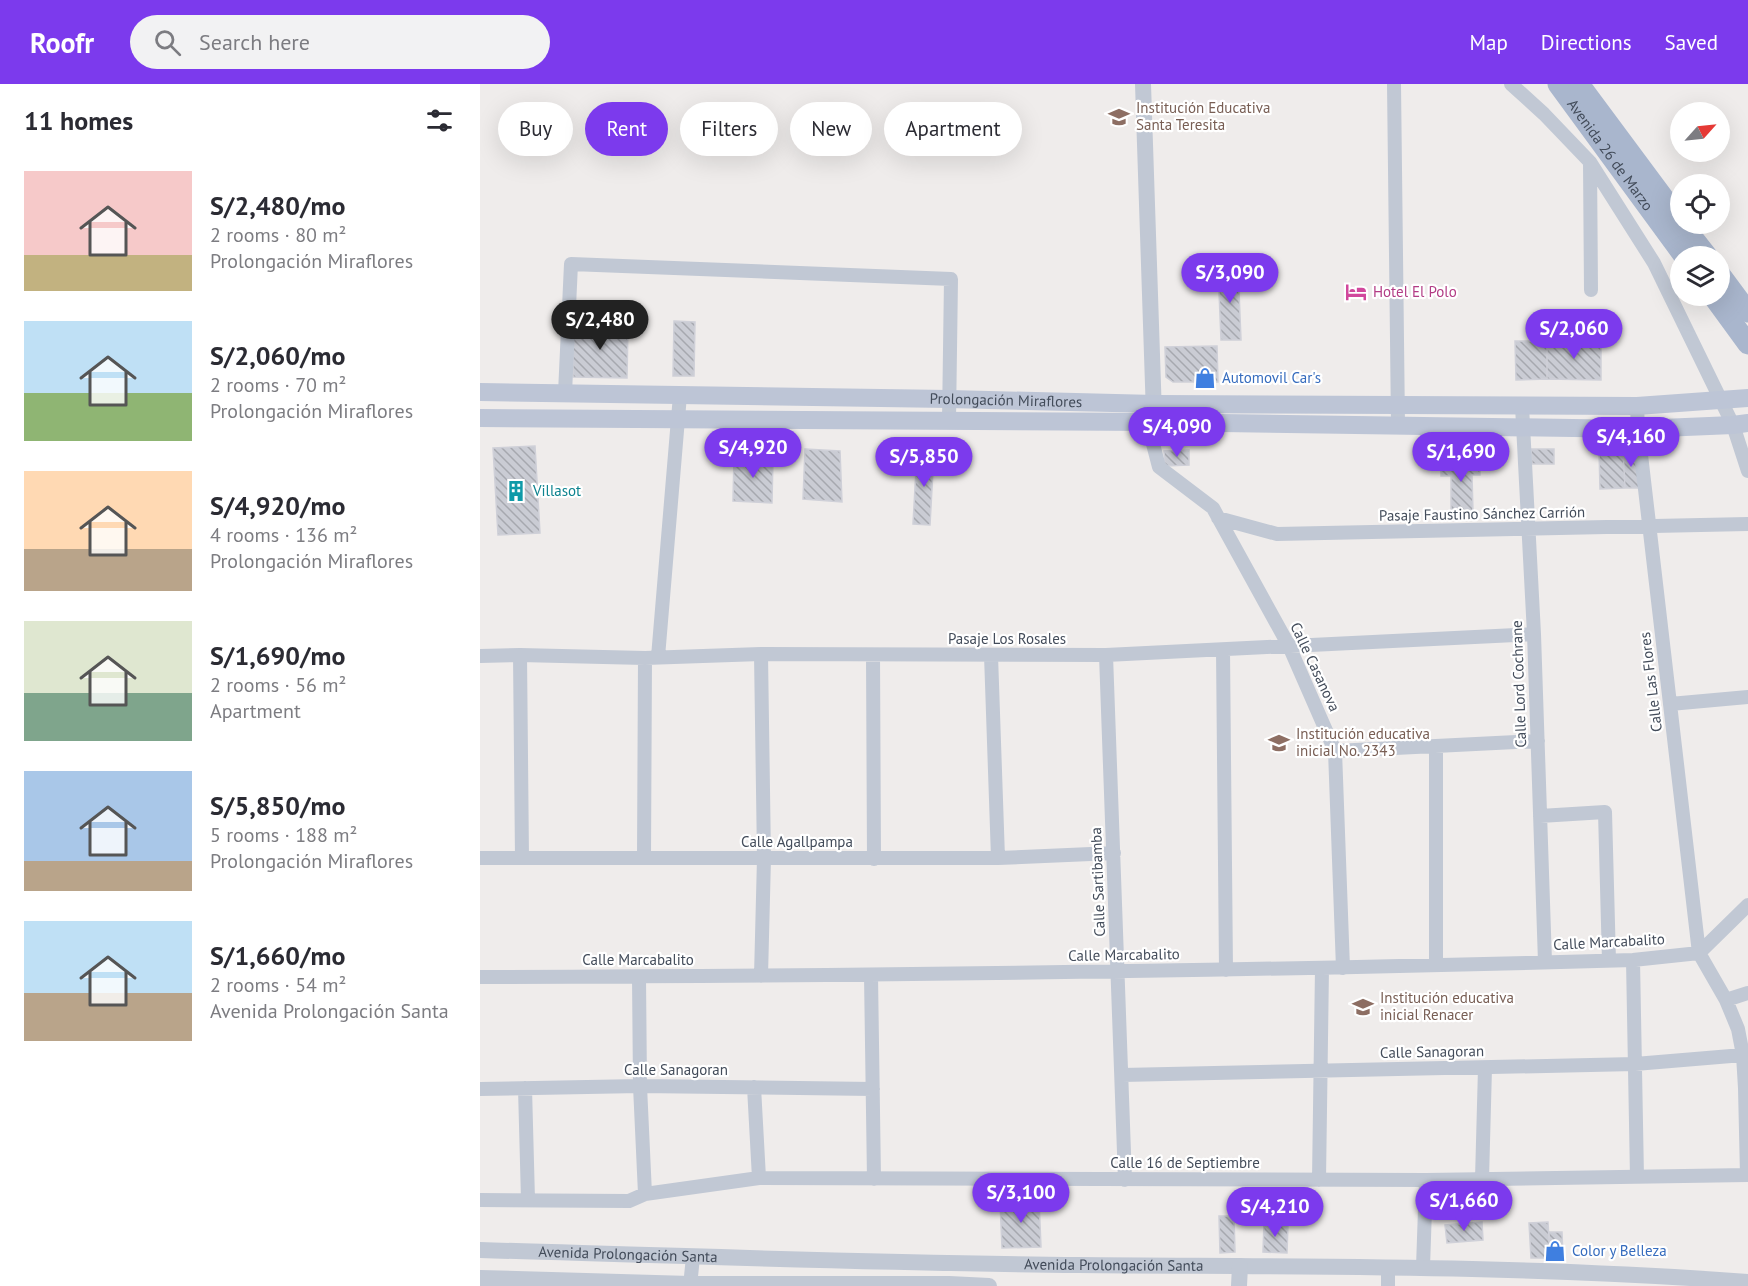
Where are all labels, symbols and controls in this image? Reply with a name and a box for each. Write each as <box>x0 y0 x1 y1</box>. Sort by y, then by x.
search box <box>130 15 550 69</box>
text: Roofr <box>30 24 94 61</box>
icon: search <box>151 26 184 59</box>
text: Search here <box>199 28 310 56</box>
text: Map <box>1469 29 1508 56</box>
text: Directions <box>1541 29 1632 56</box>
text: Saved <box>1665 29 1718 56</box>
street label: Avenida 26 de Marzo <box>1563 95 1658 214</box>
place label: Institución Educativa Santa Teresita <box>1136 98 1270 134</box>
chip: Buy <box>498 102 573 156</box>
chip: Rent <box>585 102 668 156</box>
chip: Filters <box>680 102 778 156</box>
chip: New <box>790 102 872 156</box>
chip: Apartment <box>884 102 1022 156</box>
north arrow <box>1670 102 1730 162</box>
map controls <box>1670 102 1730 306</box>
text: 11 homes <box>24 104 133 137</box>
icon: filters <box>423 104 456 137</box>
school or university icon: Institución Educativa Santa Teresita <box>1107 105 1131 129</box>
button: locate <box>1670 174 1730 234</box>
text: S/2,480/mo <box>210 189 345 222</box>
icon: home <box>72 195 144 267</box>
text: 2 rooms · 80 m² <box>210 222 346 248</box>
button: layers <box>1670 246 1730 306</box>
text: Prolongación Miraflores <box>210 248 413 274</box>
pin: S/3,090 <box>1175 253 1285 304</box>
text: S/3,090 <box>1195 259 1265 285</box>
hotel icon: Hotel El Polo <box>1344 280 1368 304</box>
place label: Hotel El Polo <box>1373 282 1457 301</box>
pin: S/2,480 <box>545 300 655 351</box>
text: S/2,480 <box>565 306 635 332</box>
pin: S/2,060 <box>1519 309 1629 360</box>
text: S/2,060 <box>1539 315 1609 341</box>
text: S/2,060/mo <box>210 339 345 372</box>
icon: home <box>72 345 144 417</box>
shop icon: Automovil Car's <box>1193 366 1217 390</box>
place label: Automovil Car's <box>1222 368 1321 387</box>
text: 2 rooms · 70 m² <box>210 372 346 398</box>
street label: Prolongación Miraflores <box>930 389 1082 411</box>
text: Prolongación Miraflores <box>210 398 413 424</box>
pin: S/4,090 <box>1122 407 1232 458</box>
text: S/4,090 <box>1142 413 1212 439</box>
pin: S/4,160 <box>1576 417 1686 468</box>
text: S/4,160 <box>1596 423 1666 449</box>
pin: S/4,920 <box>698 428 808 479</box>
pin: S/1,690 <box>1406 432 1516 483</box>
text: S/4,920 <box>718 434 788 460</box>
pin: S/5,850 <box>869 437 979 488</box>
text: S/1,690 <box>1426 438 1496 464</box>
text: S/5,850 <box>889 443 959 469</box>
building icon: Villasot <box>504 479 528 503</box>
place label: Villasot <box>532 481 581 500</box>
text: S/4,920/mo <box>210 489 345 522</box>
icon: home <box>72 495 144 567</box>
street label: Pasaje Faustino Sánchez Carrión <box>1379 502 1585 525</box>
text: 4 rooms · 136 m² <box>210 522 357 548</box>
text: Prolongación Miraflores <box>210 548 413 574</box>
street label: Calle Casanova <box>1286 619 1344 714</box>
street label: Calle Lord Cochrane <box>1507 620 1530 748</box>
street label: Pasaje Los Rosales <box>948 629 1066 648</box>
street label: Calle Las Flores <box>1635 631 1666 733</box>
text: S/1,690/mo <box>210 639 345 672</box>
icon: home <box>72 645 144 717</box>
text: 2 rooms · 56 m² <box>210 672 346 698</box>
text: Apartment <box>210 698 301 724</box>
place label: Institución educativa inicial No. 2343 <box>1296 724 1430 760</box>
school or university icon: Institución educativa inicial No. 2343 <box>1267 731 1291 755</box>
text: S/5,850/mo <box>210 789 345 822</box>
icon: home <box>72 795 144 867</box>
text: 5 rooms · 188 m² <box>210 822 357 848</box>
street label: Calle Sartibamba <box>1086 827 1109 937</box>
street label: Calle Agallpampa <box>741 832 853 851</box>
text: Prolongación Miraflores <box>210 848 413 874</box>
street label: Calle Marcabalito <box>1553 929 1665 954</box>
text: S/1,660/mo <box>210 939 345 972</box>
street label: Calle Marcabalito <box>1068 944 1180 965</box>
icon: home <box>72 945 144 1017</box>
street label: Calle Marcabalito <box>582 950 694 969</box>
text: 2 rooms · 54 m² <box>210 972 346 998</box>
place label: Institución educativa inicial Renacer <box>1380 988 1514 1024</box>
school or university icon: Institución educativa inicial Renacer <box>1351 995 1375 1019</box>
text: Avenida Prolongación Santa <box>210 998 449 1024</box>
street label: Calle Sanagoran <box>1380 1041 1484 1062</box>
street label: Calle Sanagoran <box>624 1060 728 1079</box>
street label: Calle 16 de Septiembre <box>1110 1153 1260 1172</box>
pin: S/3,100 <box>966 1173 1076 1224</box>
text: S/3,100 <box>986 1179 1056 1205</box>
pin: S/1,660 <box>1409 1181 1519 1232</box>
pin: S/4,210 <box>1220 1187 1330 1238</box>
text: S/1,660 <box>1429 1187 1499 1213</box>
text: S/4,210 <box>1240 1193 1310 1219</box>
shop icon: Color y Belleza <box>1543 1239 1567 1263</box>
place label: Color y Belleza <box>1572 1241 1667 1260</box>
street label: Avenida Prolongación Santa <box>538 1242 718 1266</box>
street label: Avenida Prolongación Santa <box>1024 1254 1203 1275</box>

